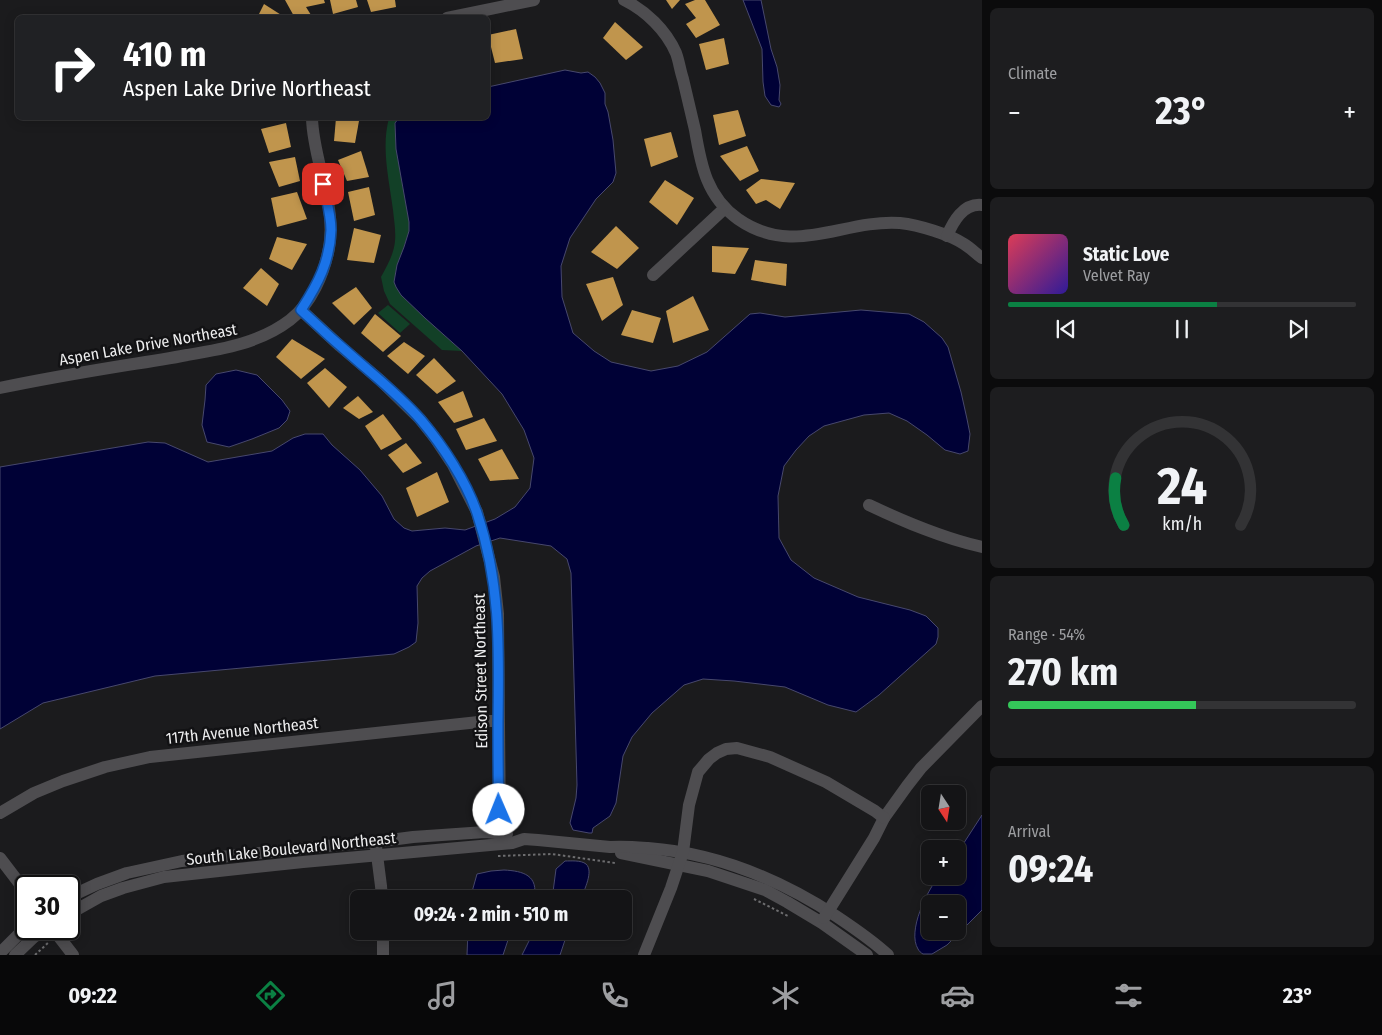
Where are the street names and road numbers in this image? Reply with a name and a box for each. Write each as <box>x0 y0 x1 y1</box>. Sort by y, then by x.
street label: Aspen Lake Drive Northeast <box>58 319 239 369</box>
street label: Edison Street Northeast <box>470 592 491 749</box>
street label: 117th Avenue Northeast <box>165 713 320 748</box>
street label: South Lake Boulevard Northeast <box>185 828 398 869</box>

